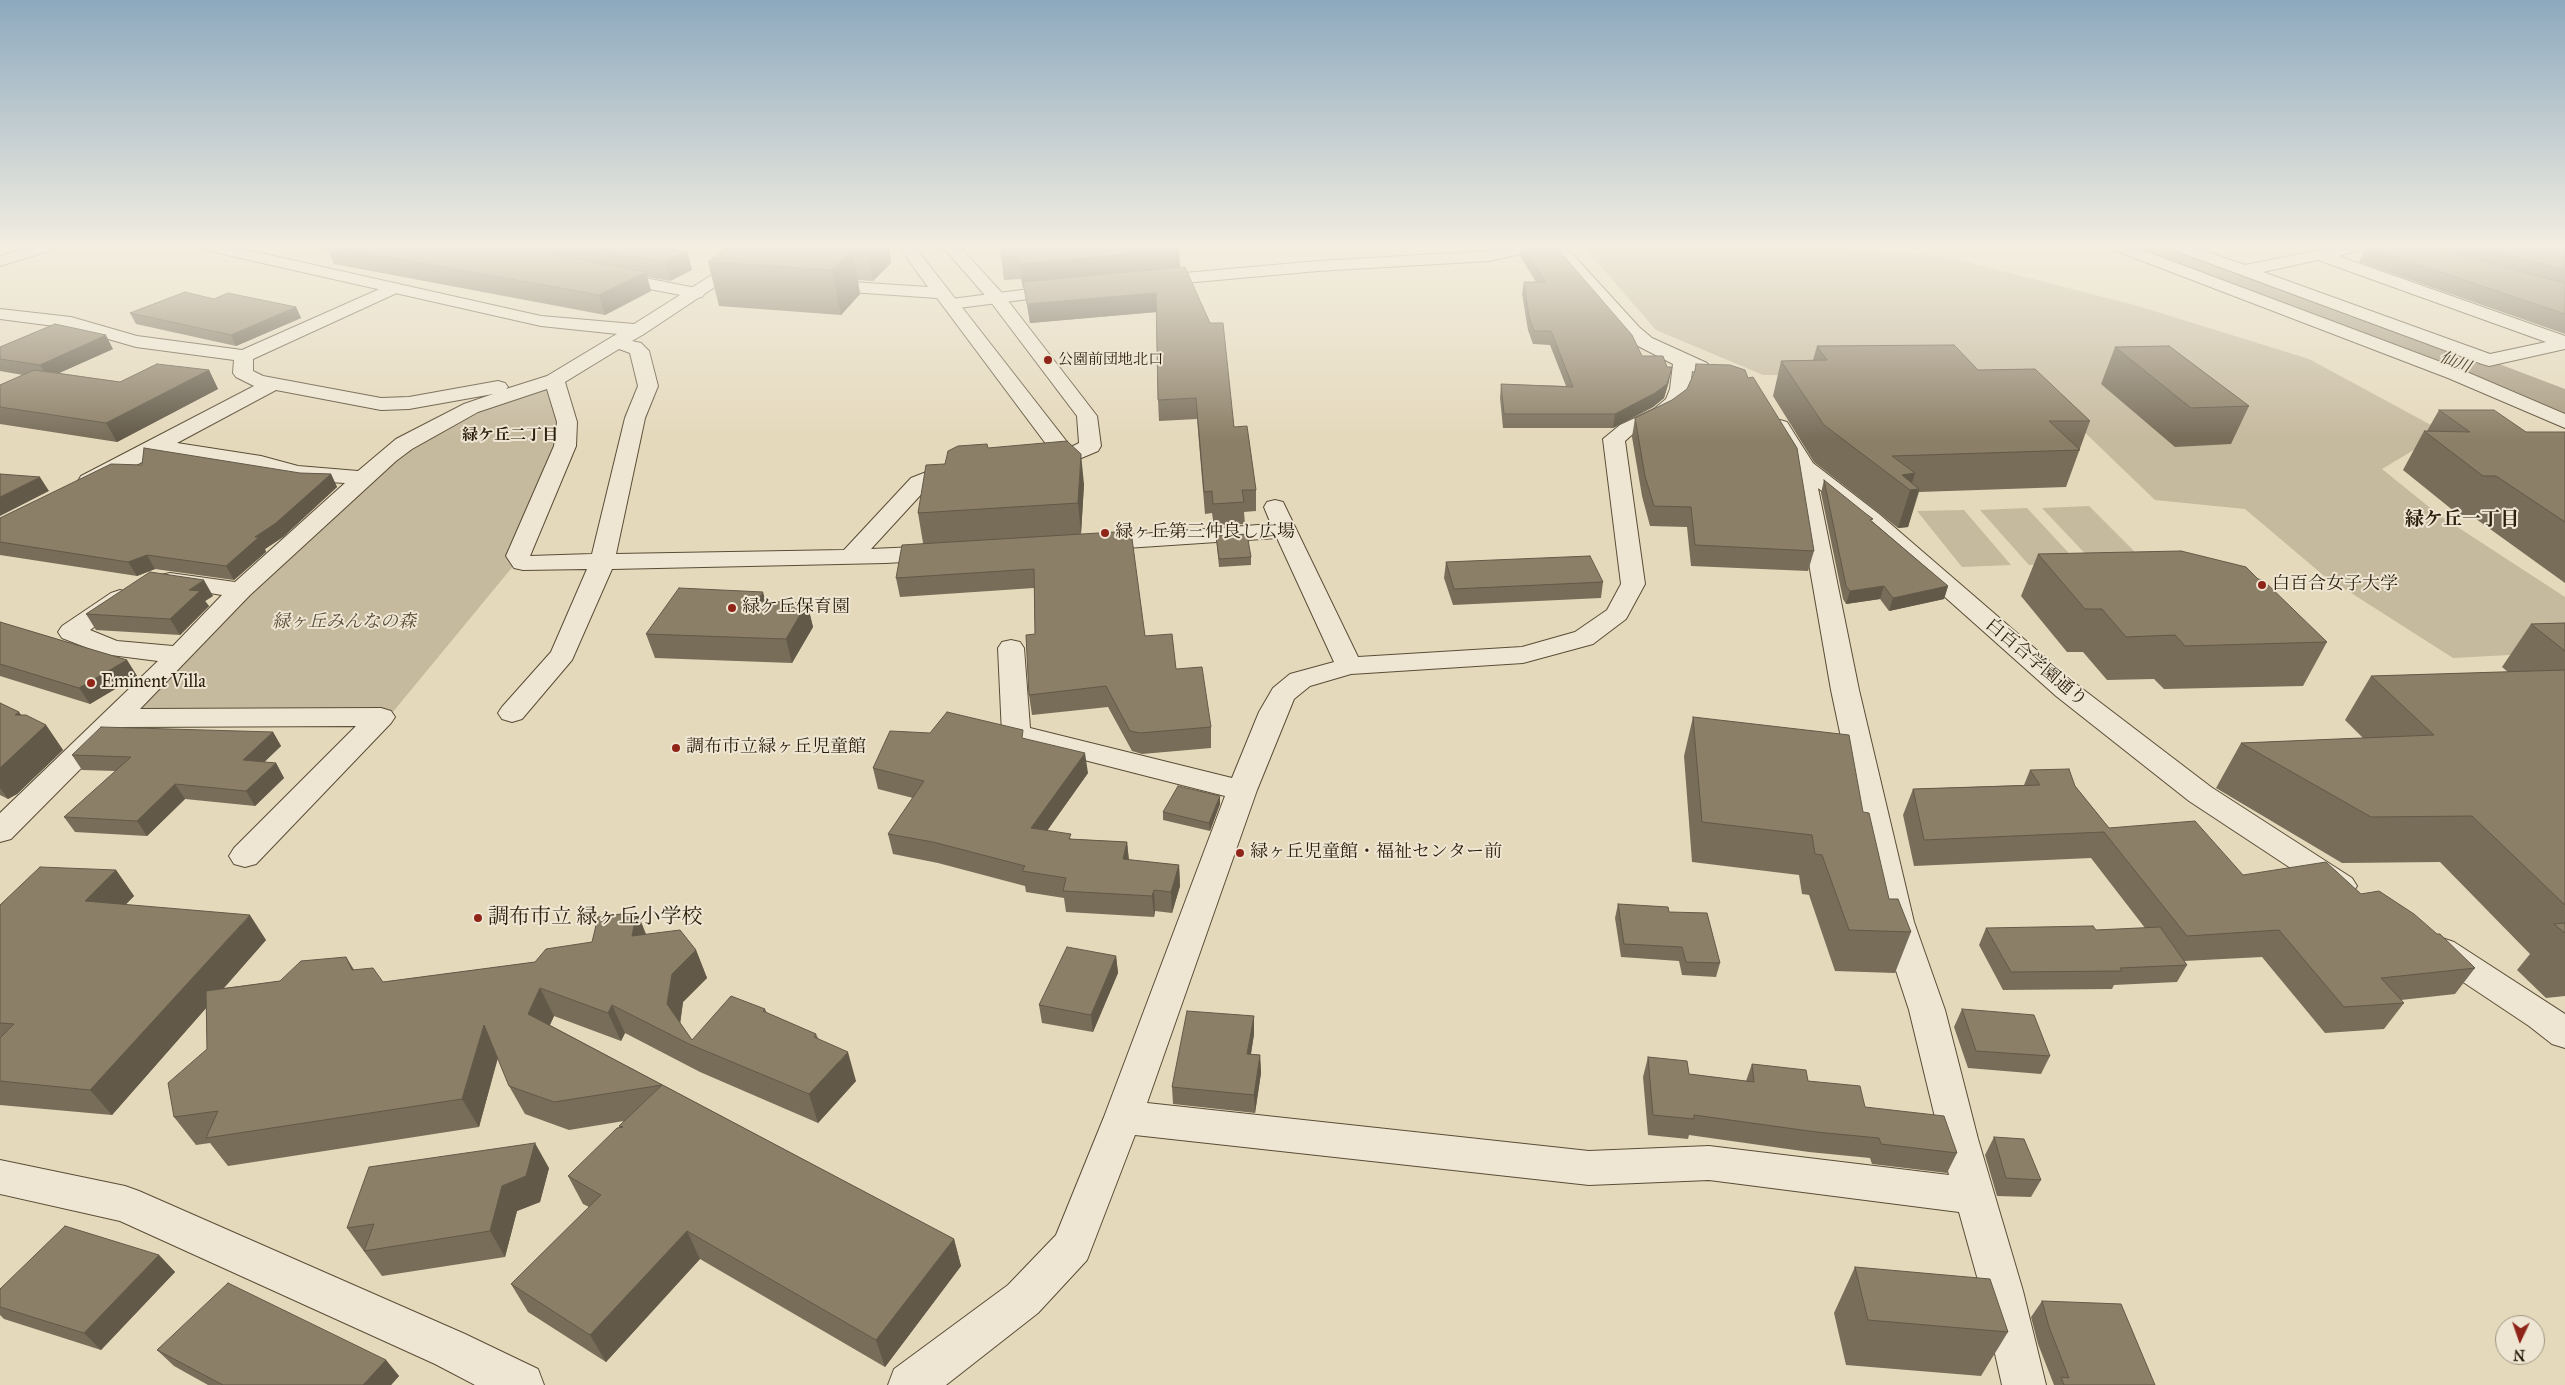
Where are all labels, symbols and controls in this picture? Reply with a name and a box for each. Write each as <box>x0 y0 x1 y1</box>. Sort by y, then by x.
water label: 仙川 <box>2437 348 2473 378</box>
place label: 公園前団地北口 <box>1058 351 1163 369</box>
marker: 公園前団地北口 <box>1042 354 1054 366</box>
district label: 緑ケ丘二丁目 <box>462 426 558 446</box>
district label: 緑ケ丘一丁目 <box>2405 509 2519 531</box>
place label: 緑ヶ丘第三仲良し広場 <box>1115 522 1295 544</box>
marker: 緑ヶ丘第三仲良し広場 <box>1099 527 1111 539</box>
place label: 白百合女子大学 <box>2272 574 2398 596</box>
marker: 白百合女子大学 <box>2256 579 2268 591</box>
place label: 緑ケ丘保育園 <box>742 597 850 619</box>
marker: 緑ケ丘保育園 <box>726 602 738 614</box>
park label: 緑ヶ丘みんなの森 <box>272 612 416 634</box>
street label: 白百合学園通り <box>1981 614 2091 712</box>
place label: Eminent Villa <box>101 672 206 694</box>
marker: Eminent Villa <box>85 677 97 689</box>
place label: 調布市立緑ヶ丘児童館 <box>686 737 866 759</box>
marker: 調布市立緑ヶ丘児童館 <box>670 742 682 754</box>
place label: 緑ヶ丘児童館・福祉センター前 <box>1250 842 1502 864</box>
marker: 緑ヶ丘児童館・福祉センター前 <box>1234 847 1246 859</box>
place label: 調布市立 緑ヶ丘小学校 <box>488 905 703 931</box>
marker: 調布市立 緑ヶ丘小学校 <box>472 912 484 924</box>
north arrow <box>2495 1315 2545 1365</box>
text: N <box>2513 1346 2526 1363</box>

